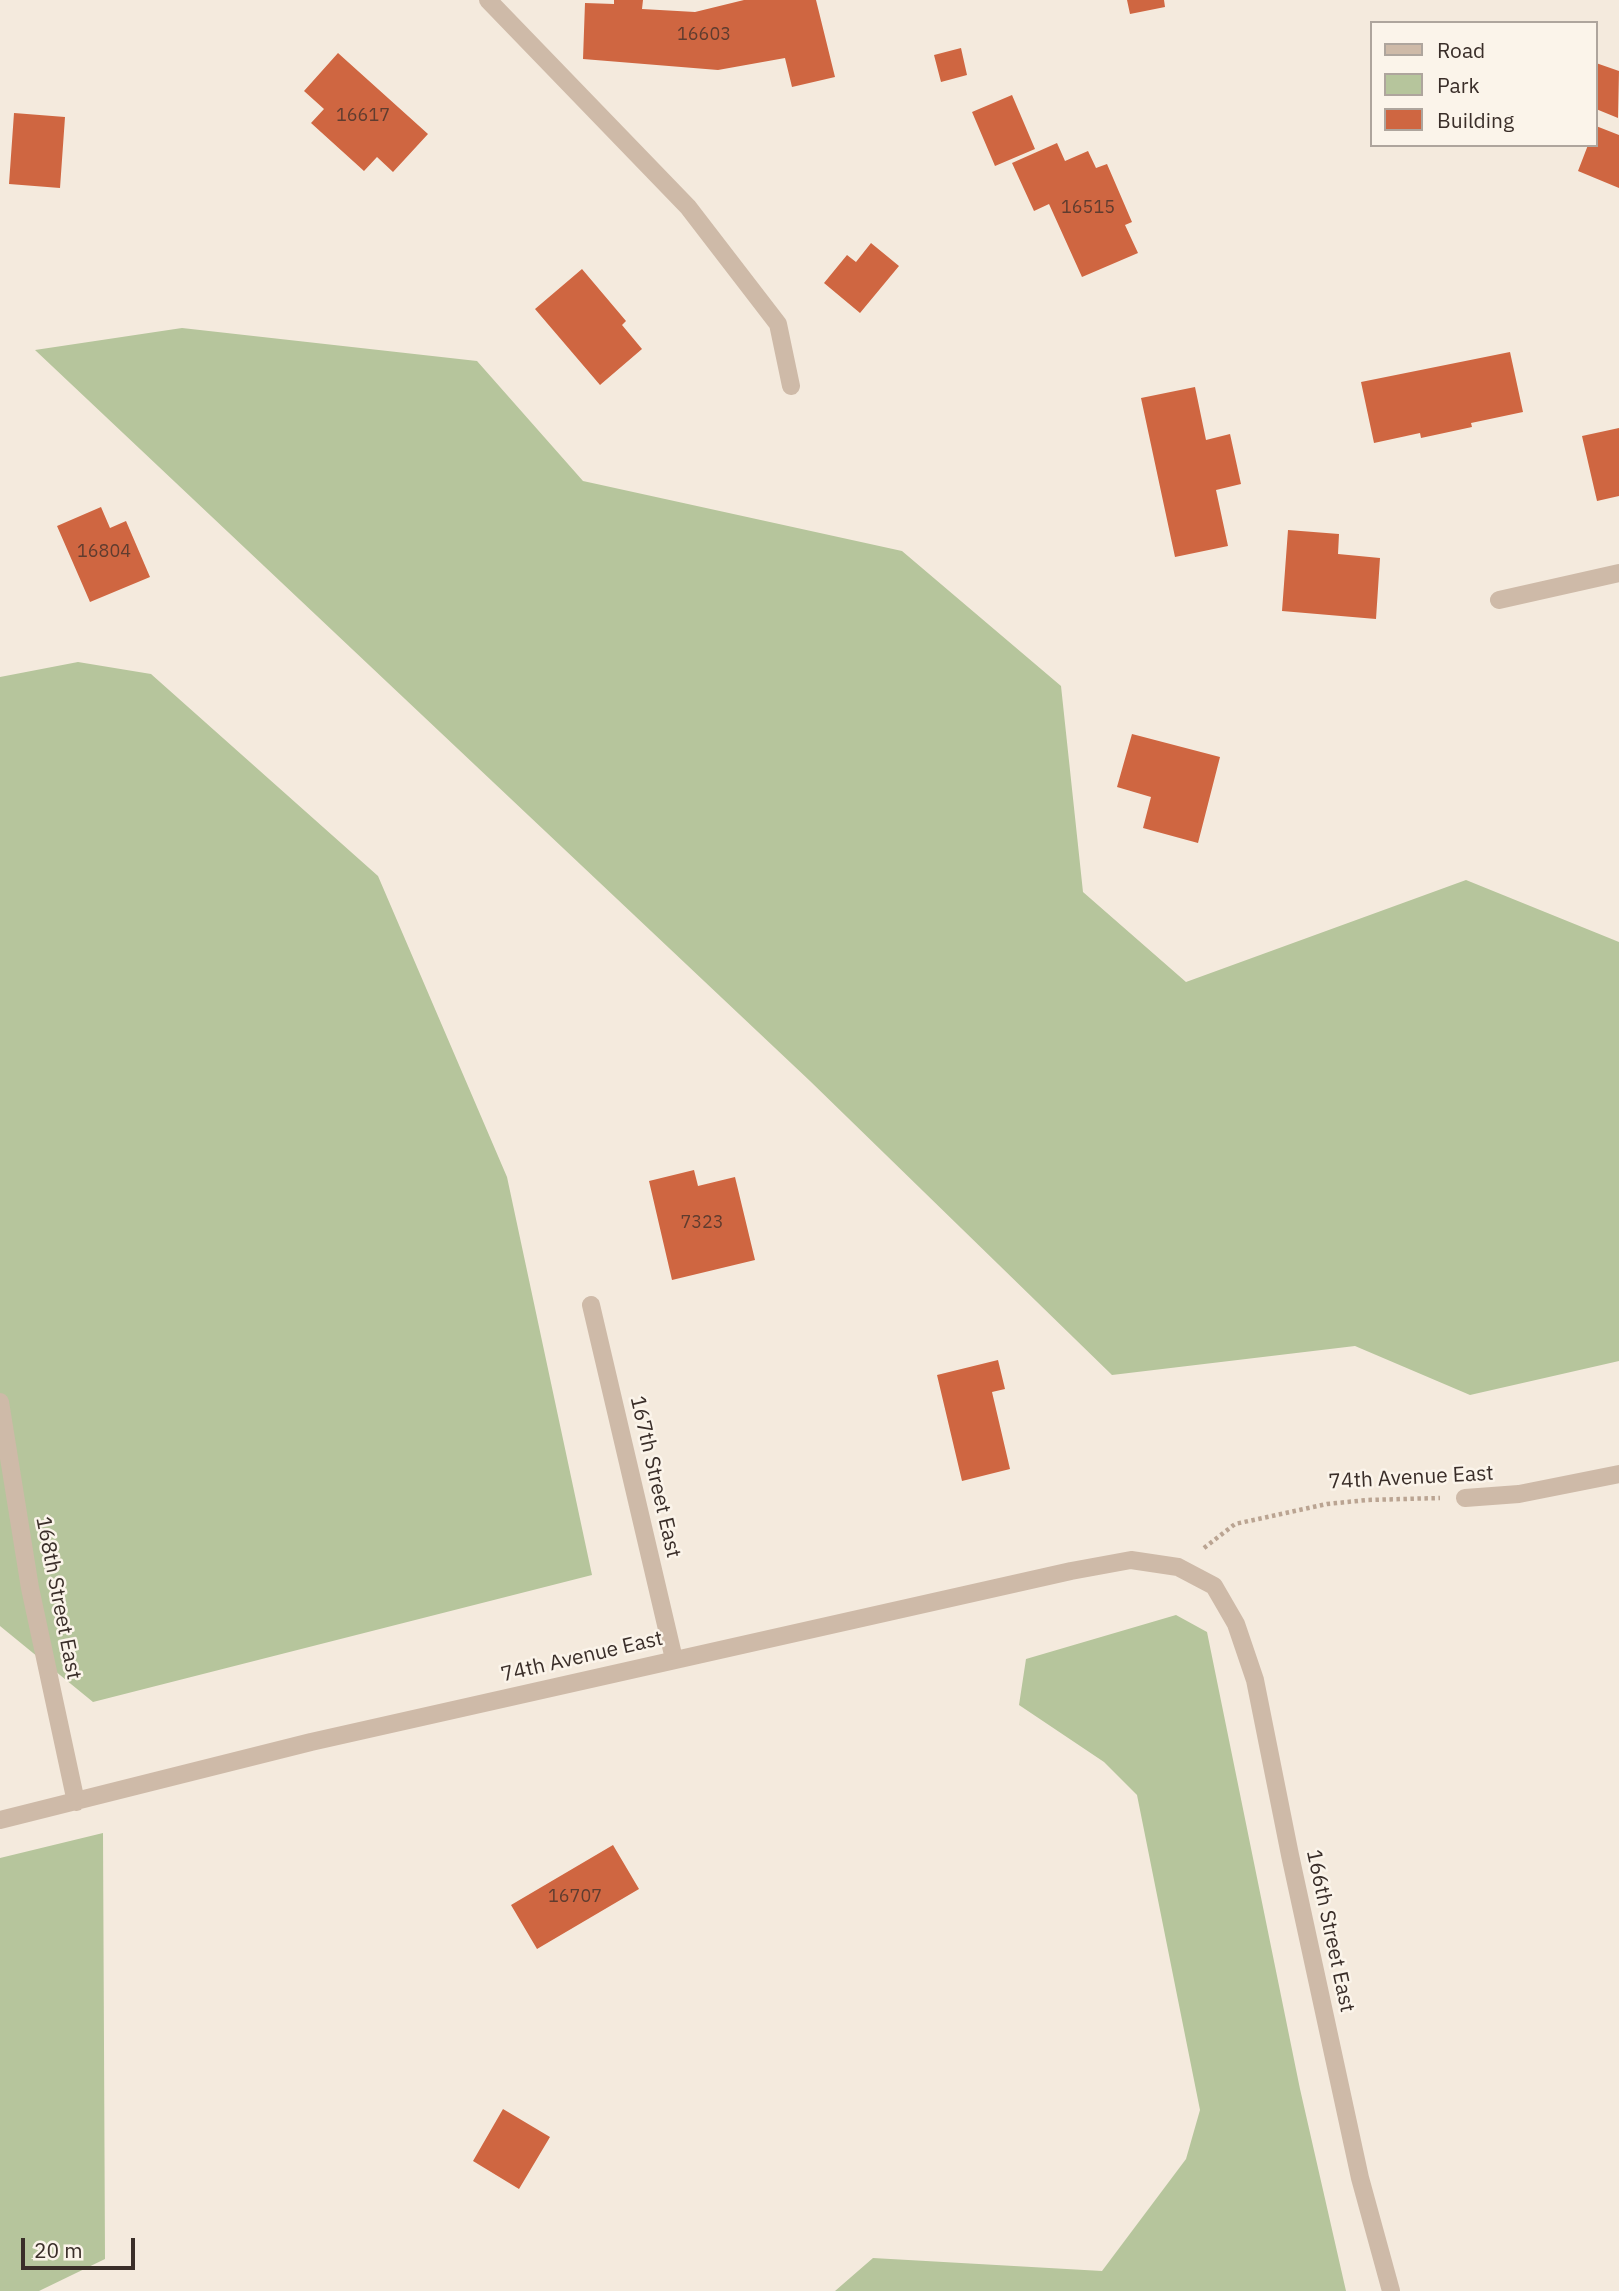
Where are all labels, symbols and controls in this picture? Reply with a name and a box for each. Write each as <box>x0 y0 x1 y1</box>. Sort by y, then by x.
legend <box>1370 21 1598 147</box>
house number: 16603 <box>677 24 731 46</box>
text: Road <box>1437 36 1485 64</box>
text: Park <box>1437 71 1480 99</box>
house number: 16617 <box>336 105 390 127</box>
text: Building <box>1437 106 1514 134</box>
house number: 16515 <box>1061 197 1115 219</box>
house number: 16804 <box>77 541 131 563</box>
house number: 7323 <box>680 1212 724 1234</box>
street label: 167th Street East <box>624 1394 686 1560</box>
street label: 74th Avenue East <box>1328 1461 1494 1495</box>
street label: 168th Street East <box>30 1514 86 1682</box>
street label: 74th Avenue East <box>499 1626 665 1688</box>
street label: 166th Street East <box>1300 1847 1360 2015</box>
house number: 16707 <box>548 1886 602 1908</box>
scale bar <box>24 2224 138 2268</box>
text: 20 m <box>34 2236 83 2264</box>

